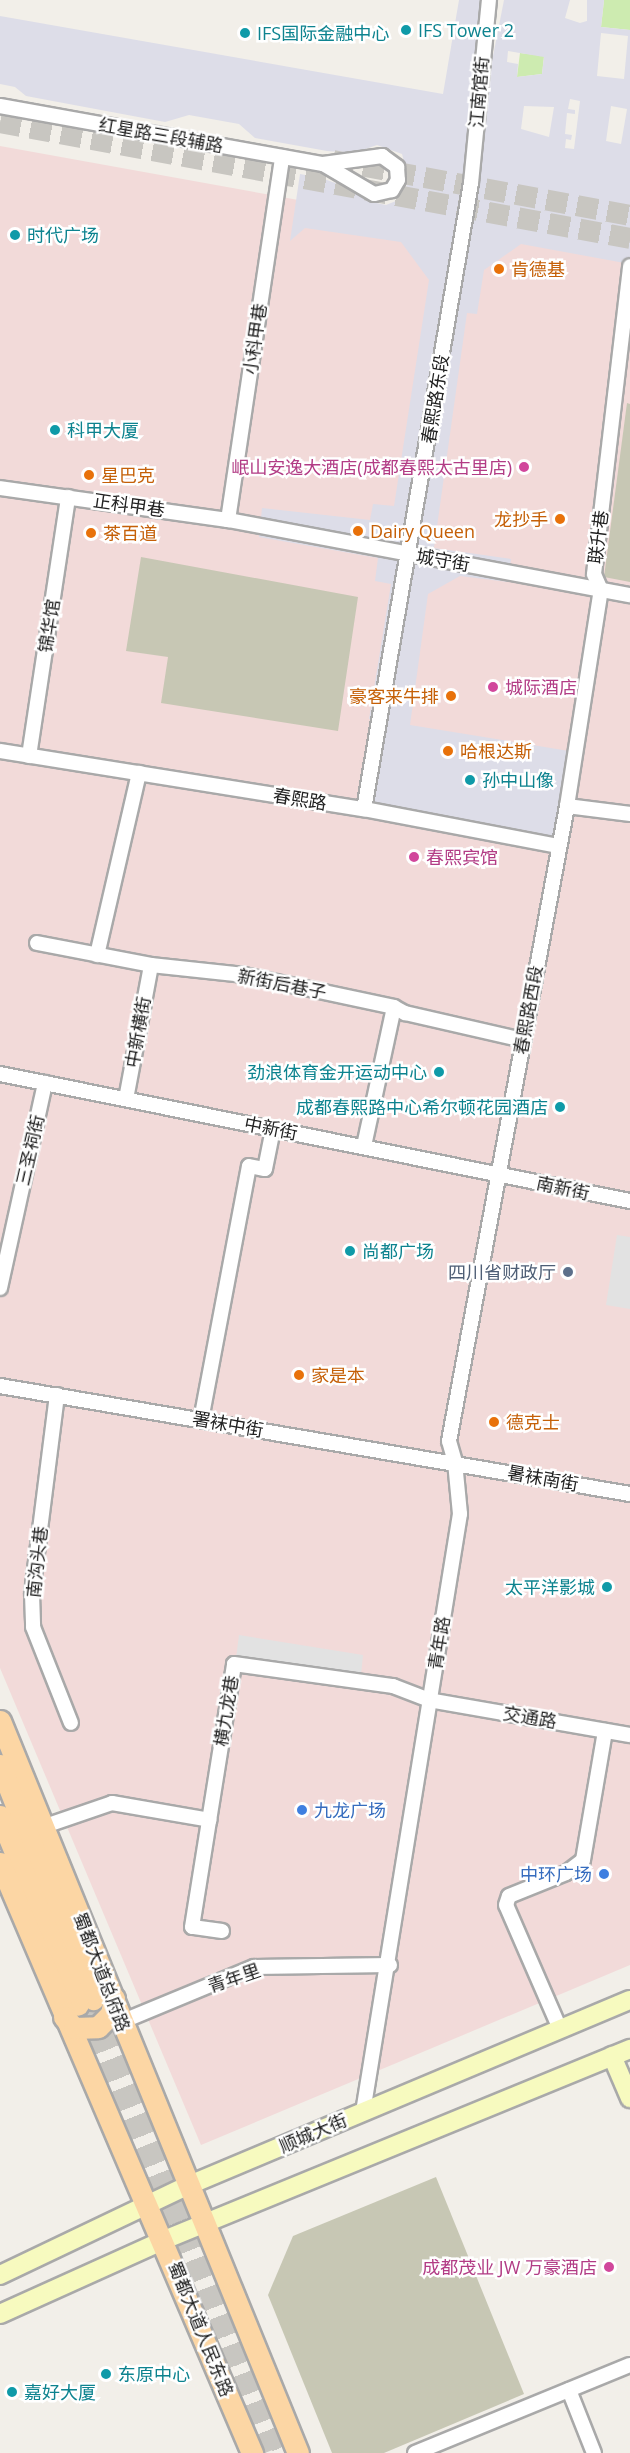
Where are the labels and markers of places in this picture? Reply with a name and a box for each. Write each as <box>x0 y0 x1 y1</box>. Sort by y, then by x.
place label: IFS Tower 2 <box>418 19 514 41</box>
place label: IFS国际金融中心 <box>257 22 389 44</box>
marker: IFS Tower 2 <box>399 23 413 37</box>
marker: IFS国际金融中心 <box>238 26 252 40</box>
place label: 时代广场 <box>27 224 99 246</box>
marker: 时代广场 <box>8 228 22 242</box>
place label: 肯德基 <box>511 258 565 280</box>
marker: 肯德基 <box>492 262 506 276</box>
place label: 科甲大厦 <box>67 419 139 441</box>
marker: 科甲大厦 <box>48 423 62 437</box>
place label: 岷山安逸大酒店(成都春熙太古里店) <box>231 456 512 478</box>
marker: 岷山安逸大酒店(成都春熙太古里店) <box>517 460 531 474</box>
place label: 星巴克 <box>101 464 155 486</box>
marker: 星巴克 <box>82 468 96 482</box>
place label: 龙抄手 <box>494 508 548 530</box>
marker: 龙抄手 <box>553 512 567 526</box>
place label: Dairy Queen <box>370 520 475 542</box>
place label: 茶百道 <box>103 522 157 544</box>
marker: Dairy Queen <box>351 524 365 538</box>
marker: 茶百道 <box>84 526 98 540</box>
place label: 城际酒店 <box>505 676 577 698</box>
marker: 城际酒店 <box>486 680 500 694</box>
place label: 豪客来牛排 <box>349 685 439 707</box>
marker: 豪客来牛排 <box>444 689 458 703</box>
place label: 哈根达斯 <box>460 740 532 762</box>
marker: 哈根达斯 <box>441 744 455 758</box>
place label: 孙中山像 <box>482 769 554 791</box>
marker: 孙中山像 <box>463 773 477 787</box>
place label: 春熙宾馆 <box>426 846 498 868</box>
marker: 春熙宾馆 <box>407 850 421 864</box>
place label: 劲浪体育金开运动中心 <box>247 1061 427 1083</box>
marker: 劲浪体育金开运动中心 <box>432 1065 446 1079</box>
place label: 成都春熙路中心希尔顿花园酒店 <box>296 1096 548 1118</box>
marker: 成都春熙路中心希尔顿花园酒店 <box>553 1100 567 1114</box>
place label: 尚都广场 <box>362 1240 434 1262</box>
marker: 尚都广场 <box>343 1244 357 1258</box>
place label: 四川省财政厅 <box>448 1261 556 1283</box>
marker: 四川省财政厅 <box>561 1265 575 1279</box>
place label: 家是本 <box>311 1364 365 1386</box>
marker: 家是本 <box>292 1368 306 1382</box>
place label: 德克士 <box>506 1411 560 1433</box>
marker: 德克士 <box>487 1415 501 1429</box>
place label: 太平洋影城 <box>505 1576 595 1598</box>
marker: 太平洋影城 <box>600 1580 614 1594</box>
place label: 九龙广场 <box>314 1799 386 1821</box>
marker: 九龙广场 <box>295 1803 309 1817</box>
place label: 中环广场 <box>520 1863 592 1885</box>
marker: 中环广场 <box>597 1867 611 1881</box>
place label: 成都茂业 JW 万豪酒店 <box>422 2256 597 2278</box>
marker: 成都茂业 JW 万豪酒店 <box>602 2260 616 2274</box>
place label: 东原中心 <box>118 2363 190 2385</box>
marker: 东原中心 <box>99 2367 113 2381</box>
place label: 嘉好大厦 <box>24 2381 96 2403</box>
marker: 嘉好大厦 <box>5 2385 19 2399</box>

